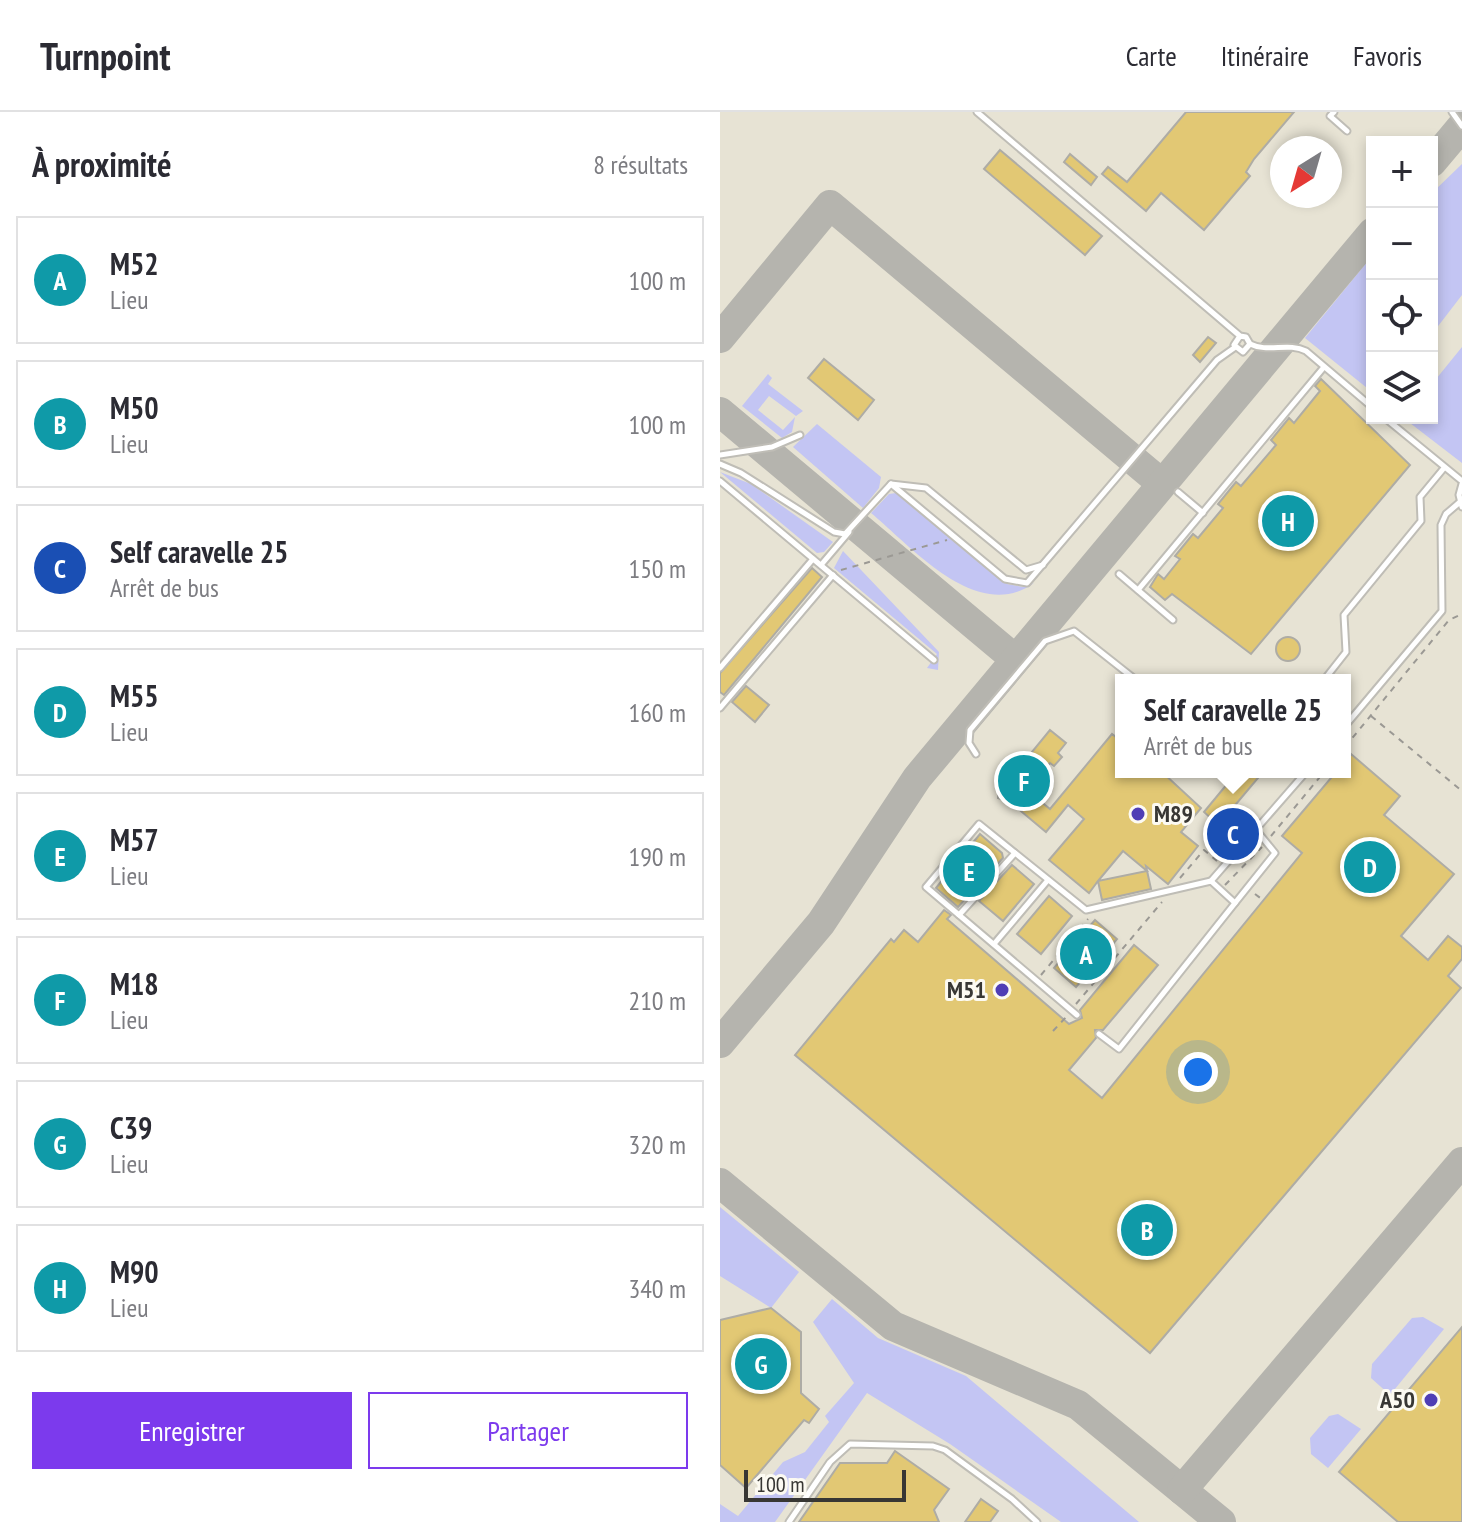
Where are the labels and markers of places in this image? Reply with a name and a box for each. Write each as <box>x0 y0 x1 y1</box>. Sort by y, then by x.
pin: H <box>1262 491 1314 551</box>
pin: F <box>998 751 1050 811</box>
place label: M89 <box>1154 798 1193 829</box>
pin: C <box>1207 804 1259 864</box>
marker: M89 <box>1129 805 1147 823</box>
pin: D <box>1344 837 1396 897</box>
pin: E <box>943 841 995 901</box>
pin: A <box>1060 924 1112 984</box>
place label: M51 <box>947 974 986 1005</box>
marker: M51 <box>993 981 1011 999</box>
pin: B <box>1121 1200 1173 1260</box>
pin: G <box>735 1334 787 1394</box>
place label: A50 <box>1379 1384 1415 1415</box>
marker: A50 <box>1422 1391 1440 1409</box>

